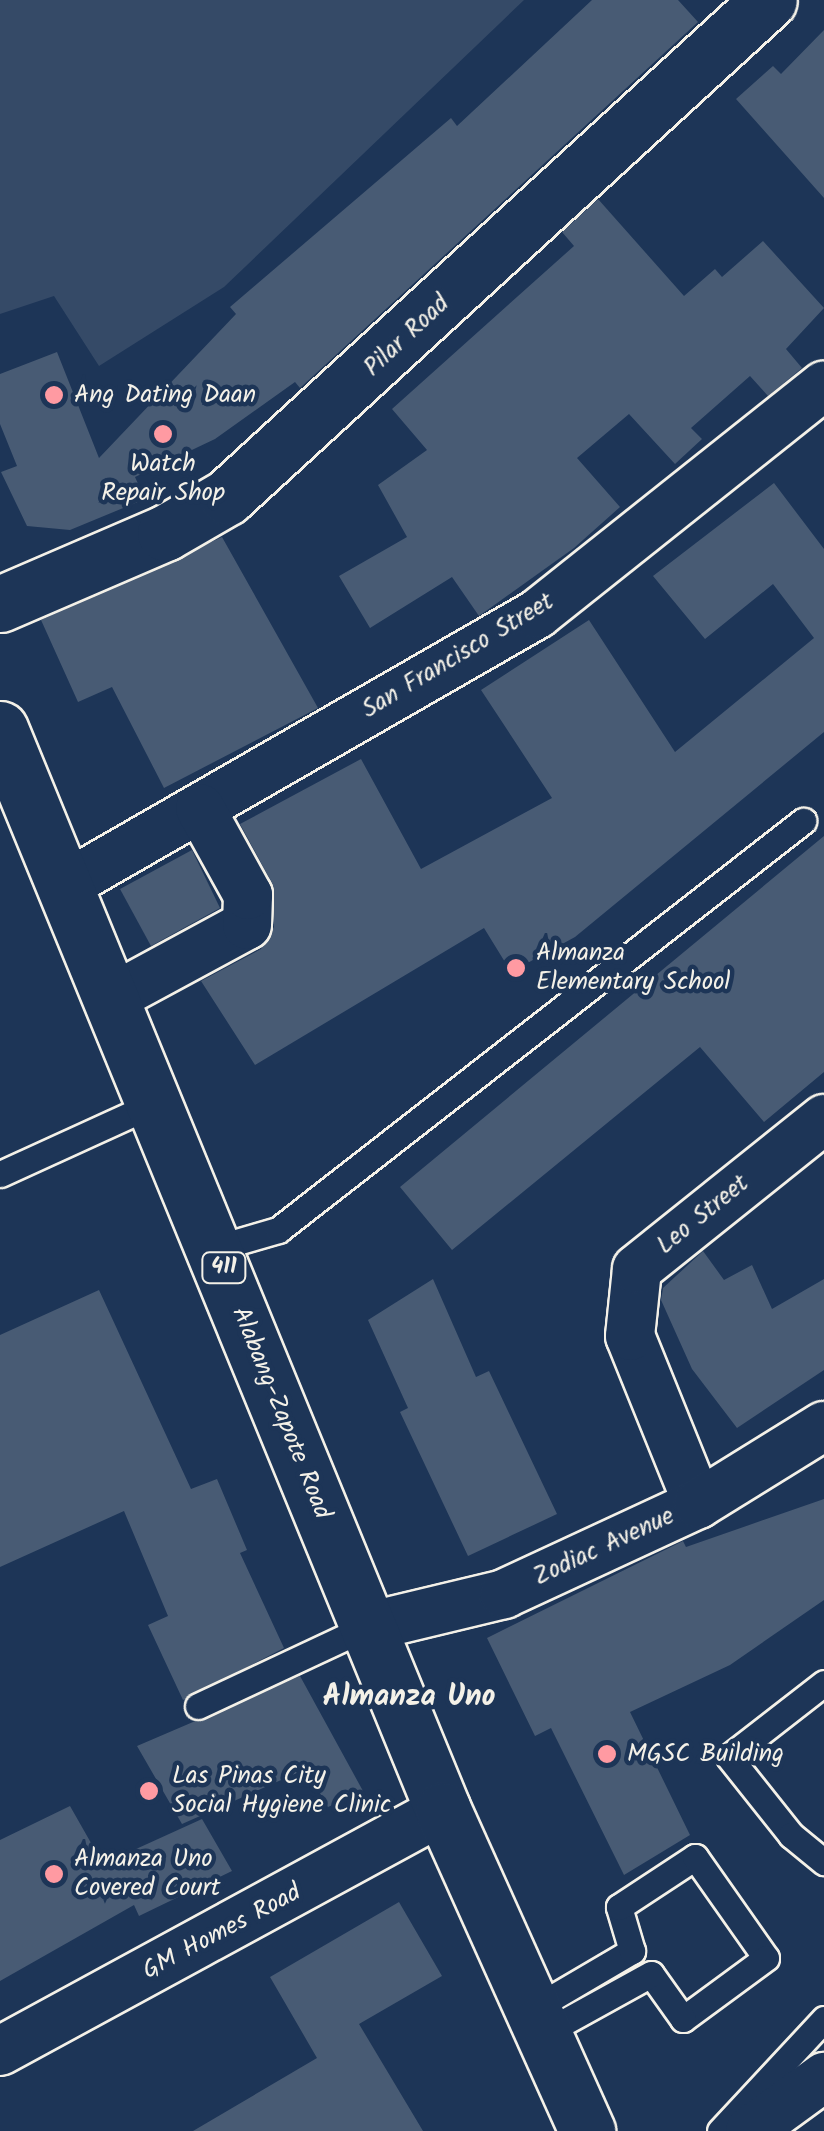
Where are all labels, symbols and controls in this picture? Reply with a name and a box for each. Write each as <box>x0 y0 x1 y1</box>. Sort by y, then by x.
street label: Pilar Road <box>358 289 456 383</box>
place label: Ang Dating Daan <box>74 380 256 410</box>
marker: Ang Dating Daan <box>43 384 65 406</box>
marker: Watch Repair Shop <box>152 423 174 445</box>
place label: Watch Repair Shop <box>101 450 225 509</box>
street label: San Francisco Street <box>357 587 559 725</box>
place label: Almanza Elementary School <box>536 939 730 998</box>
marker: Almanza Elementary School <box>505 957 527 979</box>
street label: Leo Street <box>651 1169 755 1261</box>
road number: 411 <box>199 1251 249 1285</box>
street label: Alabang-Zapote Road <box>225 1303 337 1523</box>
street label: Zodiac Avenue <box>529 1501 679 1593</box>
district label: Almanza Uno <box>323 1679 495 1715</box>
place label: MGSC Building <box>627 1739 784 1769</box>
marker: MGSC Building <box>596 1743 618 1765</box>
place label: Las Pinas City Social Hygiene Clinic <box>172 1762 391 1821</box>
marker: Las Pinas City Social Hygiene Clinic <box>136 1778 162 1804</box>
place label: Almanza Uno Covered Court <box>74 1845 220 1904</box>
marker: Almanza Uno Covered Court <box>43 1863 65 1885</box>
street label: GM Homes Road <box>138 1878 306 1986</box>

